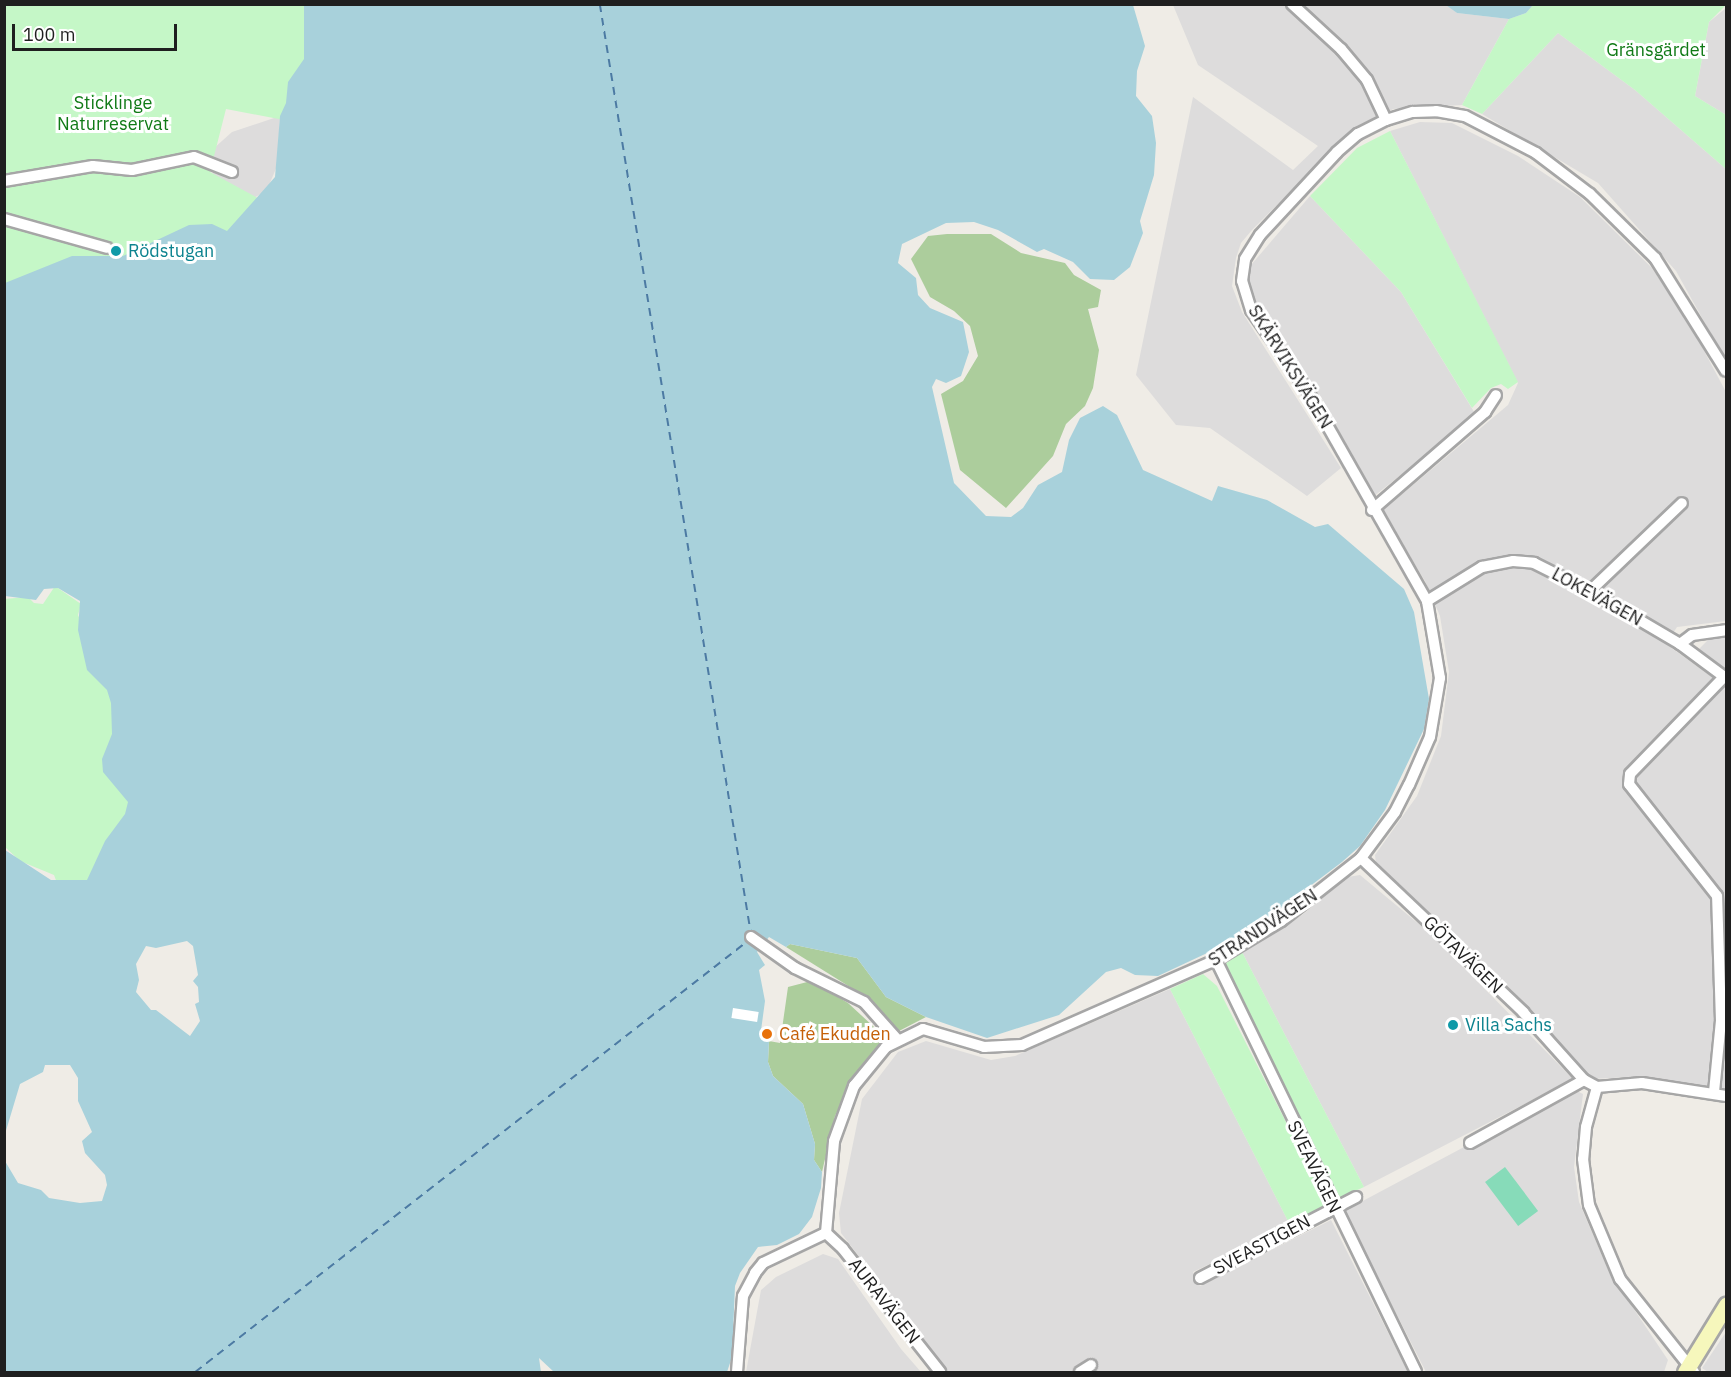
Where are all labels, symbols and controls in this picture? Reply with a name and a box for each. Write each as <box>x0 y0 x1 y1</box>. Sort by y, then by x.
scale bar <box>15 12 180 50</box>
text: 100 m <box>23 23 75 46</box>
park label: Gränsgärdet <box>1606 39 1706 61</box>
park label: Sticklinge Naturreservat <box>57 93 169 136</box>
place label: Rödstugan <box>128 240 214 262</box>
marker: Rödstugan <box>109 244 123 258</box>
street label: SKÄRVIKSVÄGEN <box>1243 301 1337 433</box>
street label: LOKEVÄGEN <box>1548 563 1646 631</box>
street label: STRANDVÄGEN <box>1205 885 1321 971</box>
street label: GÖTAVÄGEN <box>1419 912 1507 998</box>
place label: Villa Sachs <box>1465 1014 1552 1036</box>
marker: Villa Sachs <box>1446 1018 1460 1032</box>
place label: Café Ekudden <box>779 1023 891 1045</box>
marker: Café Ekudden <box>760 1027 774 1041</box>
street label: SVEAVÄGEN <box>1282 1117 1346 1217</box>
street label: SVEASTIGEN <box>1210 1210 1314 1280</box>
street label: AURAVÄGEN <box>844 1254 924 1348</box>

